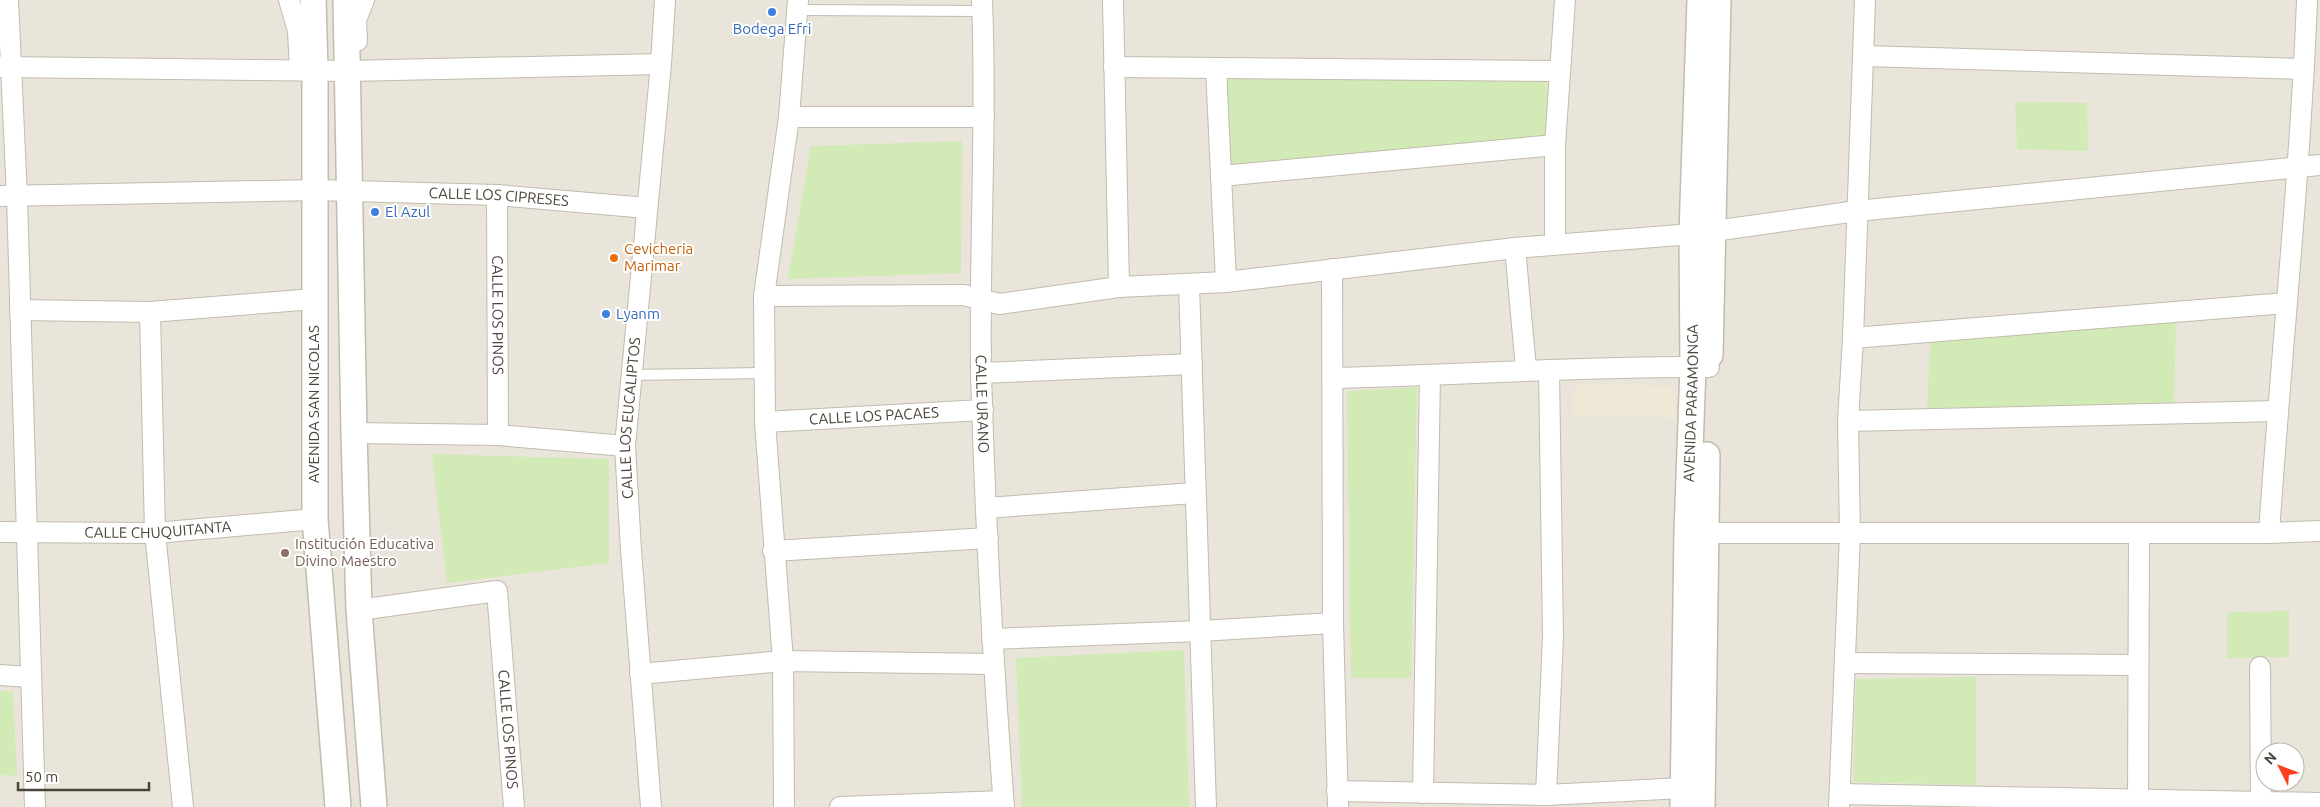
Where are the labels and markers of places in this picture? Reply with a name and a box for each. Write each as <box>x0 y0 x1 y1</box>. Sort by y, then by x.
marker: Bodega Efri <box>766 6 778 18</box>
place label: Bodega Efri <box>733 20 811 37</box>
place label: El Azul <box>385 203 430 220</box>
marker: El Azul <box>369 206 381 218</box>
place label: Cevicheria Marimar <box>624 240 693 274</box>
marker: Cevicheria Marimar <box>608 252 620 264</box>
place label: Lyanm <box>616 305 660 322</box>
marker: Lyanm <box>600 308 612 320</box>
place label: Institución Educativa Divino Maestro <box>295 535 434 569</box>
marker: Institución Educativa Divino Maestro <box>279 547 291 559</box>

